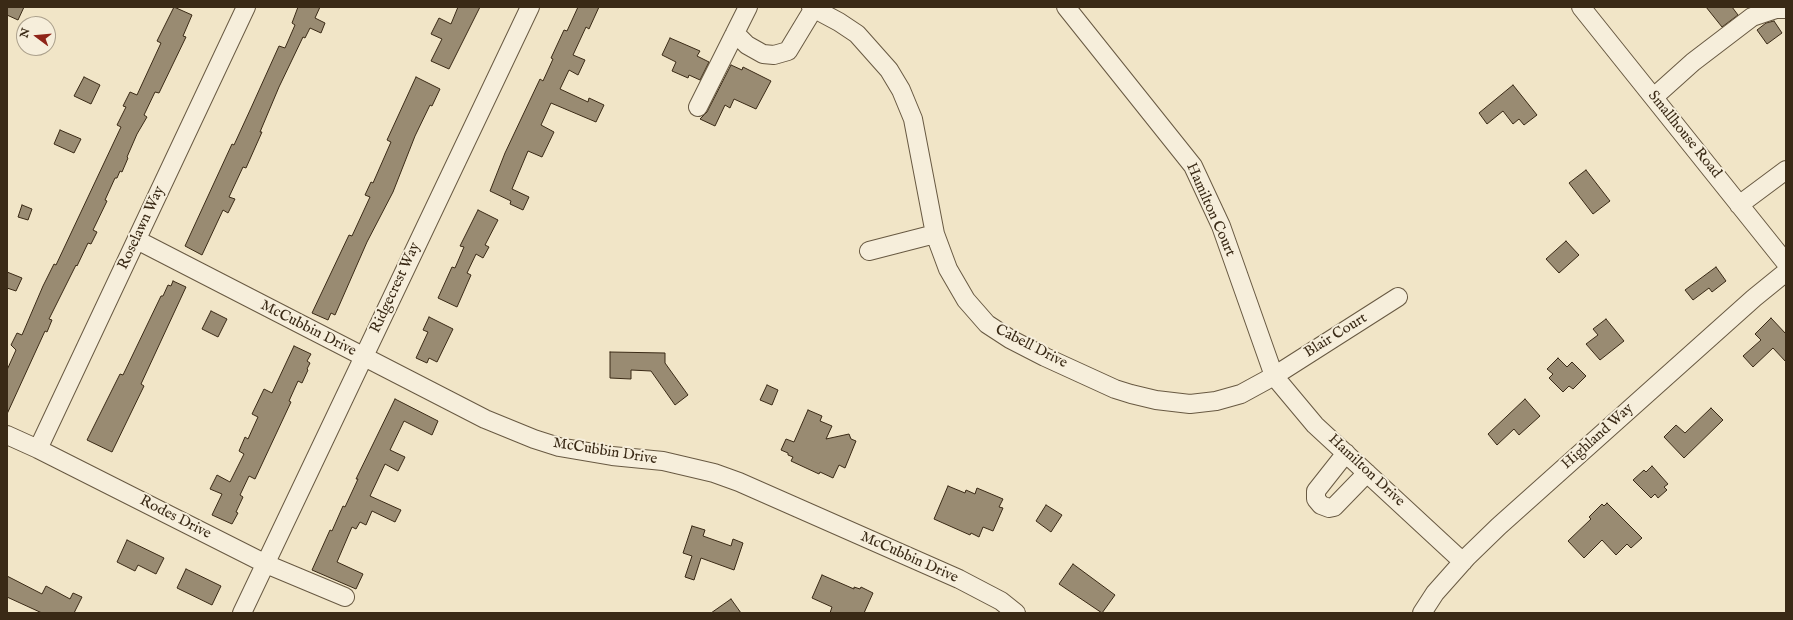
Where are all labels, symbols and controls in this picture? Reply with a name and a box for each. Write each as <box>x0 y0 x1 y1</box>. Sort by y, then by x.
north arrow <box>16 16 56 56</box>
text: N <box>17 26 33 39</box>
street label: Smallhouse Road <box>1643 88 1725 182</box>
street label: Hamilton Court <box>1181 160 1239 260</box>
street label: Roselawn Way <box>115 183 169 273</box>
street label: Ridgecrest Way <box>367 240 425 336</box>
street label: McCubbin Drive <box>257 297 359 361</box>
street label: Blair Court <box>1301 310 1371 362</box>
street label: Cabell Drive <box>992 321 1070 373</box>
street label: Highland Way <box>1559 400 1637 474</box>
street label: Hamilton Drive <box>1324 431 1408 511</box>
street label: McCubbin Drive <box>552 435 658 469</box>
street label: Rodes Drive <box>136 492 214 544</box>
street label: McCubbin Drive <box>857 528 961 588</box>

